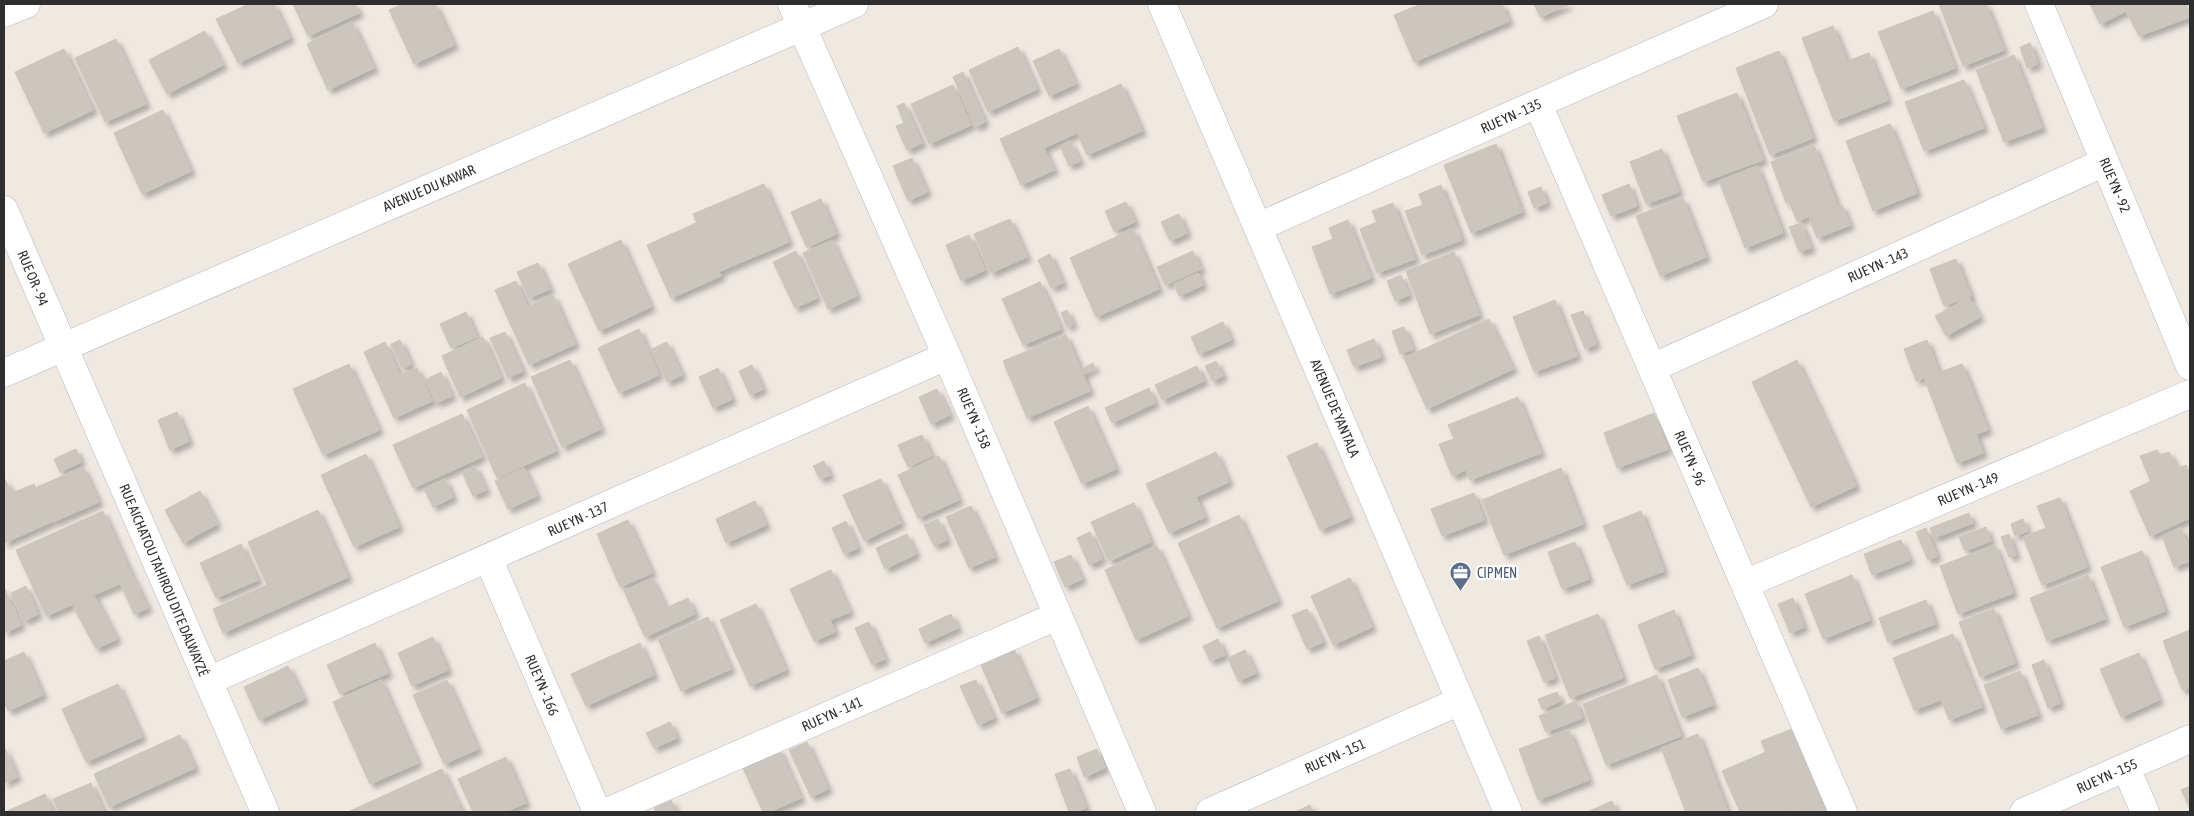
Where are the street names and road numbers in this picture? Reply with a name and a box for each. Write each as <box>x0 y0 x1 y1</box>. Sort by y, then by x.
street label: RUE YN - 135 <box>1478 96 1544 136</box>
street label: RUE YN - 92 <box>2096 155 2134 215</box>
street label: AVENUE DU KAWAR <box>380 161 478 215</box>
street label: RUE YN - 143 <box>1845 245 1911 285</box>
street label: RUE OR - 94 <box>14 248 52 309</box>
street label: AVENUE DE YANTALA <box>1307 357 1363 460</box>
street label: RUE YN - 158 <box>954 385 994 451</box>
street label: RUE YN - 96 <box>1671 428 1709 488</box>
street label: RUE YN - 149 <box>1935 469 2001 509</box>
street label: RUE AICHATOU TAHIROU DITE DALWAYZÉ <box>116 482 212 679</box>
street label: RUE YN - 137 <box>545 499 611 539</box>
street label: RUE YN - 166 <box>522 652 562 718</box>
street label: RUE YN - 141 <box>799 694 865 734</box>
street label: RUE YN - 151 <box>1302 736 1368 776</box>
street label: RUE YN - 155 <box>2074 756 2140 796</box>

